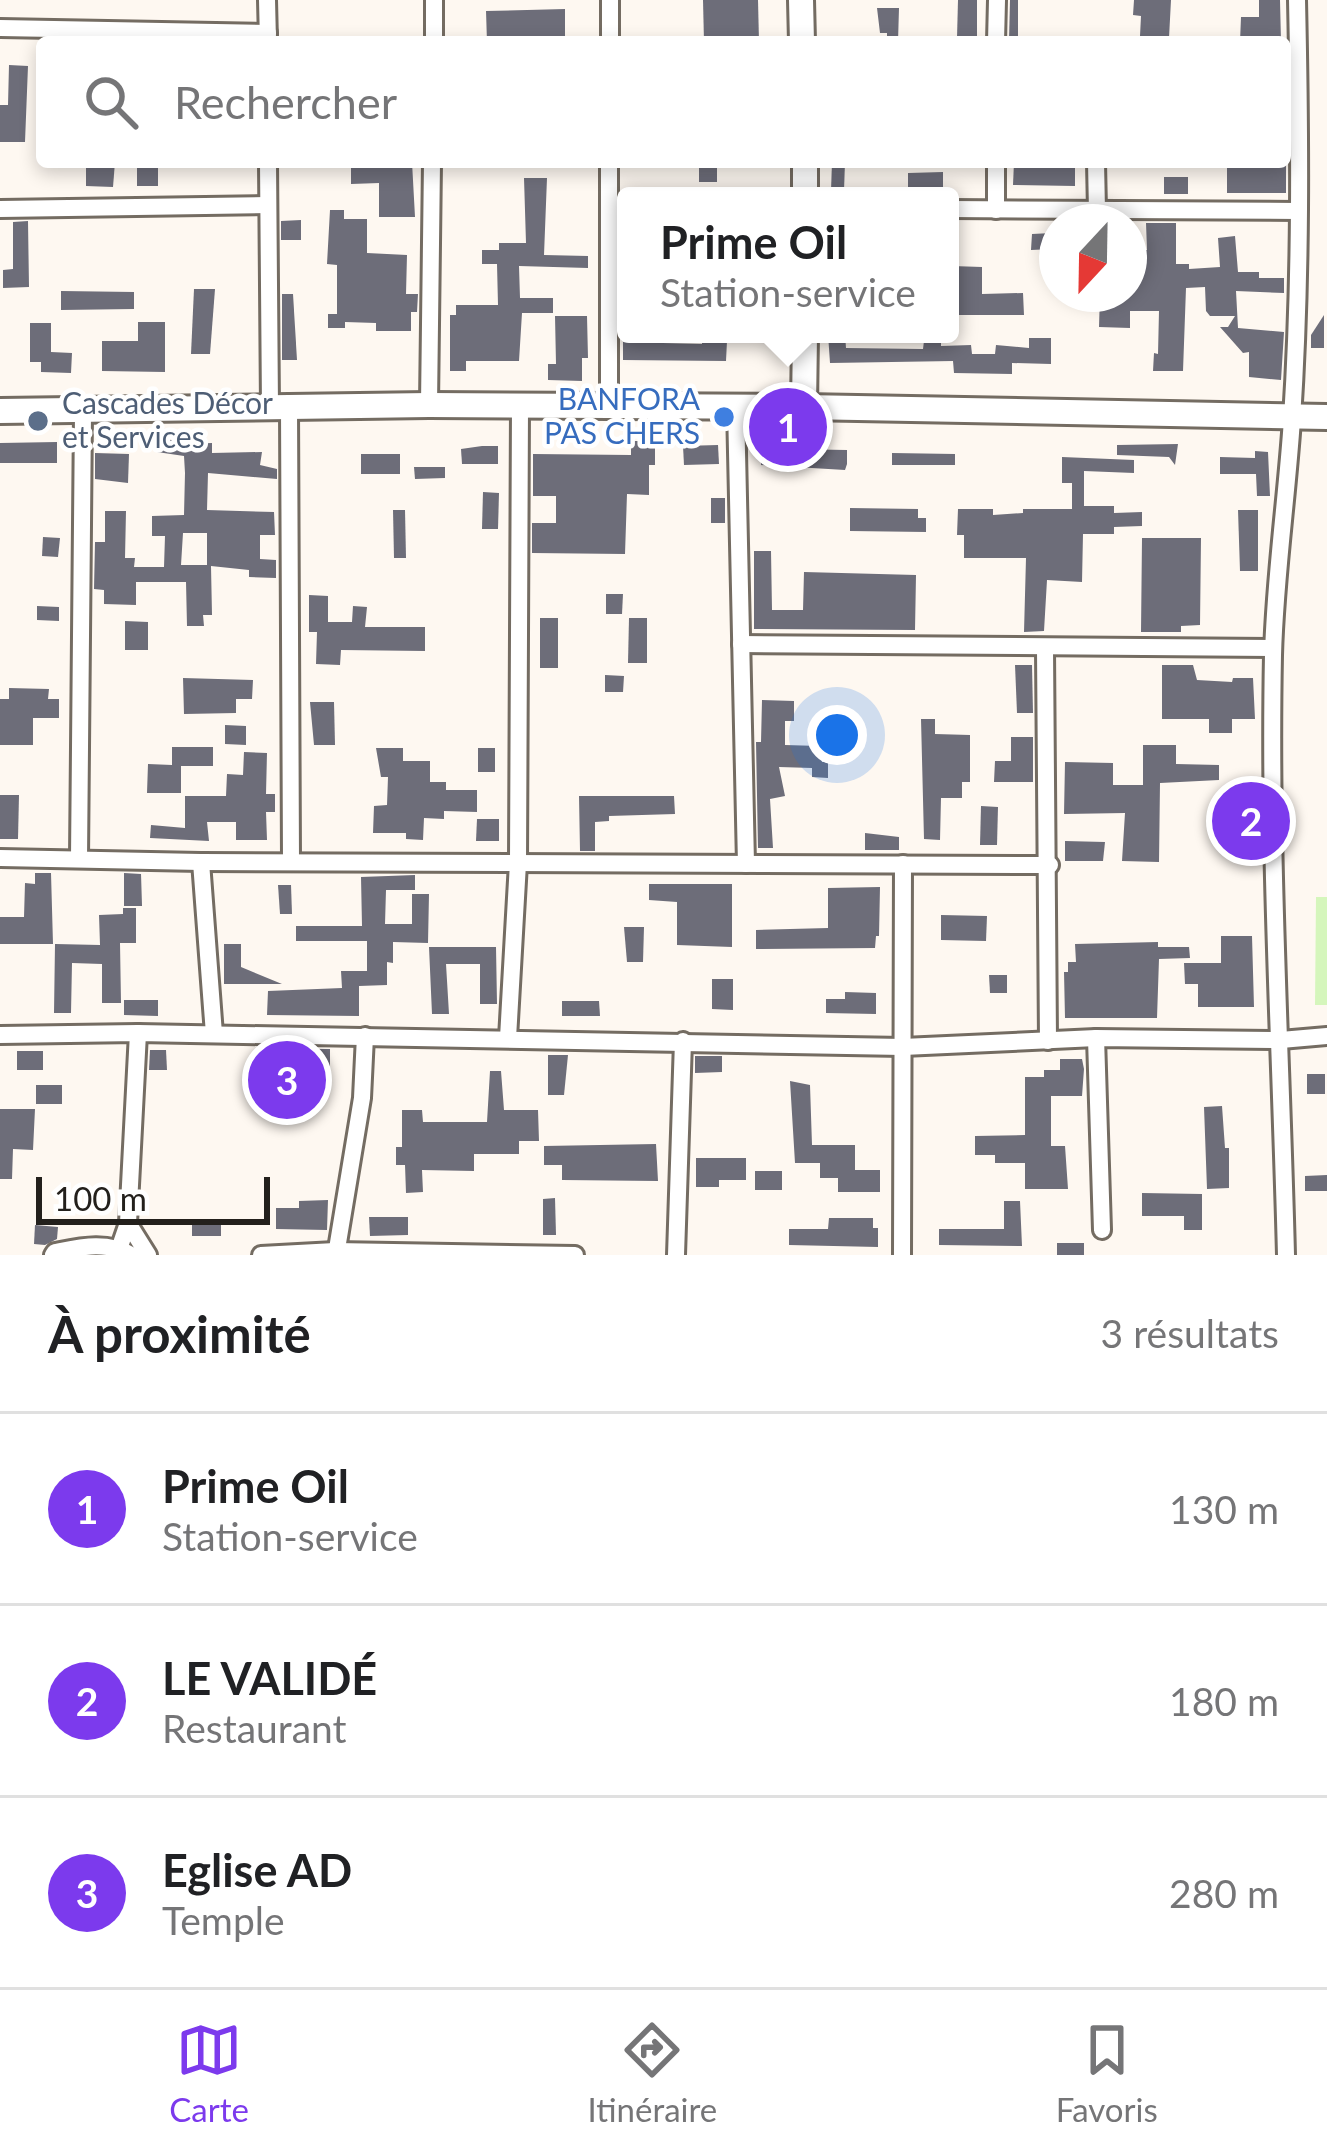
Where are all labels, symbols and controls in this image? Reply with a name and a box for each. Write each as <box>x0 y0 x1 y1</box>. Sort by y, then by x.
search box <box>36 36 1291 168</box>
icon: search <box>78 69 144 135</box>
text: Rechercher <box>174 75 397 129</box>
popup <box>617 187 959 343</box>
north arrow <box>1039 204 1147 312</box>
text: Prime Oil <box>660 215 847 269</box>
text: Station-service <box>660 269 916 315</box>
place label: BANFORA PAS CHERS <box>544 380 701 450</box>
pin: 1 <box>749 382 827 472</box>
place label: Cascades Décor et Services <box>62 384 273 454</box>
marker: BANFORA PAS CHERS <box>711 404 737 430</box>
marker: Cascades Décor et Services <box>25 408 51 434</box>
your location <box>807 705 867 765</box>
pin: 2 <box>1212 776 1290 866</box>
pin: 3 <box>248 1035 326 1125</box>
scale bar <box>36 1171 270 1224</box>
text: 100 m <box>54 1178 147 1218</box>
text: À proximité <box>48 1303 311 1364</box>
text: 3 résultats <box>1101 1310 1279 1356</box>
text: Prime Oil <box>162 1459 349 1513</box>
text: 1 <box>76 1486 98 1532</box>
text: 130 m <box>1169 1486 1279 1532</box>
text: Station-service <box>162 1513 418 1559</box>
text: LE VALIDÉ <box>162 1651 377 1705</box>
text: 2 <box>76 1678 98 1724</box>
text: 180 m <box>1169 1678 1279 1724</box>
text: Restaurant <box>162 1705 347 1751</box>
text: Eglise AD <box>162 1843 352 1897</box>
text: 3 <box>76 1870 98 1916</box>
text: 280 m <box>1169 1870 1279 1916</box>
text: Temple <box>162 1897 285 1943</box>
tab: Carte <box>169 2017 249 2129</box>
tab: Itinéraire <box>587 2017 717 2129</box>
tab: Favoris <box>1056 2017 1158 2129</box>

